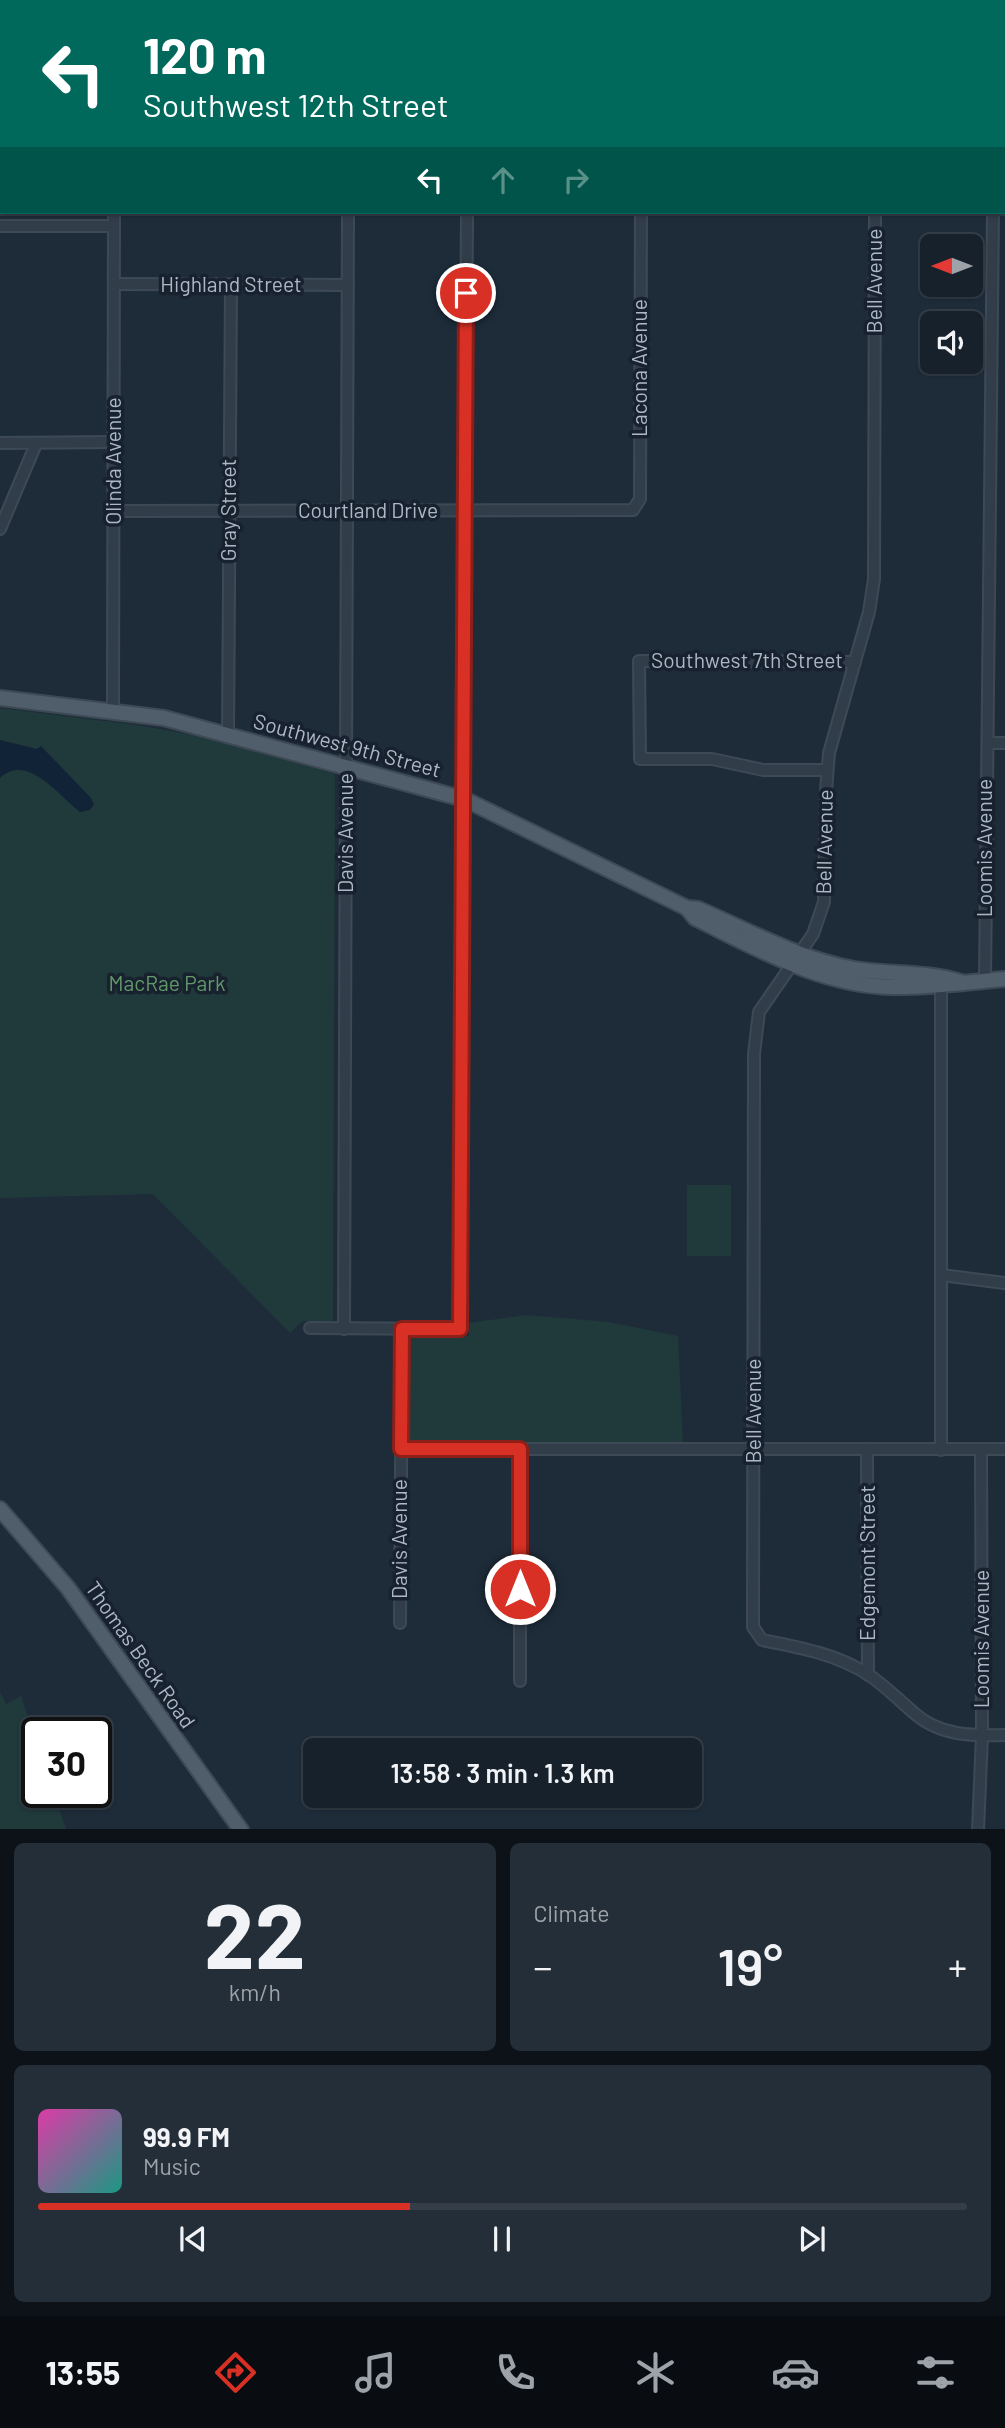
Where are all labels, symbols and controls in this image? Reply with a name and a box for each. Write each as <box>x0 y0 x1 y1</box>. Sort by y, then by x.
text: 120 m <box>143 25 266 84</box>
icon: left <box>28 28 119 119</box>
text: Southwest 12th Street <box>143 85 449 123</box>
icon: left <box>411 161 449 199</box>
icon: ahead <box>484 161 522 199</box>
icon: right <box>557 161 595 199</box>
street label: Bell Avenue <box>861 229 886 333</box>
north arrow <box>920 234 984 298</box>
map controls <box>920 234 983 374</box>
pin <box>436 263 496 323</box>
street label: Highland Street <box>160 271 302 296</box>
icon: arrive <box>447 274 485 312</box>
street label: Lacona Avenue <box>626 299 651 437</box>
button: sound <box>920 311 983 374</box>
street label: Olinda Avenue <box>100 397 125 525</box>
street label: Gray Street <box>215 459 240 561</box>
street label: Courtland Drive <box>298 497 438 522</box>
street label: Southwest 7th Street <box>651 647 843 672</box>
street label: Southwest 9th Street <box>251 708 444 782</box>
street label: Davis Avenue <box>332 773 357 893</box>
street label: Loomis Avenue <box>971 779 996 917</box>
street label: Bell Avenue <box>810 789 837 895</box>
park label: MacRae Park <box>109 970 225 995</box>
street label: Bell Avenue <box>740 1359 765 1463</box>
street label: Davis Avenue <box>386 1479 411 1599</box>
street label: Edgemont Street <box>854 1485 879 1641</box>
position arrow <box>483 1552 557 1626</box>
street label: Loomis Avenue <box>968 1570 993 1708</box>
street label: Thomas Beck Road <box>81 1576 201 1732</box>
speed limit sign: 30 <box>21 1717 112 1808</box>
text: 13:58 · 3 min · 1.3 km <box>390 1757 615 1788</box>
text: 22 <box>204 1878 306 1987</box>
text: Climate <box>534 1899 610 1927</box>
text: 19° <box>718 1934 783 1996</box>
text: − <box>534 1943 553 1989</box>
text: + <box>948 1943 967 1989</box>
text: km/h <box>229 1978 281 2006</box>
text: 99.9 FM <box>143 2121 230 2152</box>
text: Music <box>143 2152 201 2180</box>
icon: previous <box>174 2220 212 2258</box>
icon: pause <box>483 2220 521 2258</box>
icon: next <box>793 2220 831 2258</box>
icon: directions <box>211 2348 260 2397</box>
icon: music <box>351 2348 400 2397</box>
icon: phone <box>491 2348 540 2397</box>
icon: climate <box>631 2348 680 2397</box>
icon: car <box>771 2348 820 2397</box>
icon: filters <box>911 2348 960 2397</box>
text: 13:55 <box>45 2353 120 2391</box>

